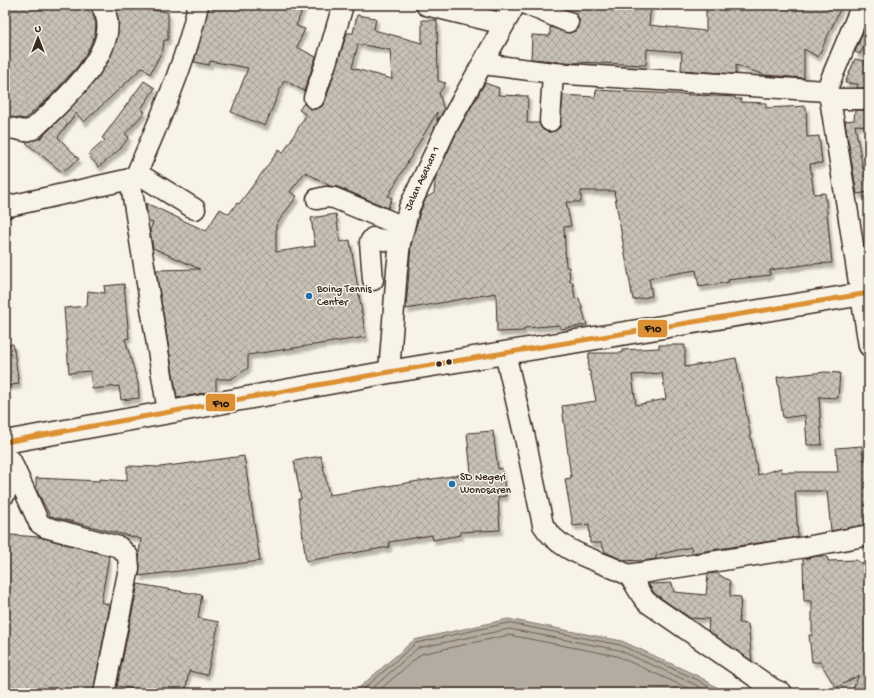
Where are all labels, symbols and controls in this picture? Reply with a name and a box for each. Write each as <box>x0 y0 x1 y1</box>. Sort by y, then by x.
north arrow <box>18 18 58 58</box>
text: U <box>35 24 42 36</box>
street label: Jalan Asahan 1 <box>403 145 443 213</box>
place label: Boing Tennis Center <box>316 284 373 309</box>
marker: Boing Tennis Center <box>304 291 314 301</box>
line badge: F10 <box>637 319 668 338</box>
text: F10 <box>644 324 662 336</box>
unlabelled marker <box>444 357 454 367</box>
unlabelled marker <box>434 359 444 369</box>
line badge: F10 <box>205 393 236 412</box>
text: F10 <box>212 399 230 411</box>
place label: SD Negeri Wonosaren <box>460 472 512 497</box>
marker: SD Negeri Wonosaren <box>447 479 457 489</box>

